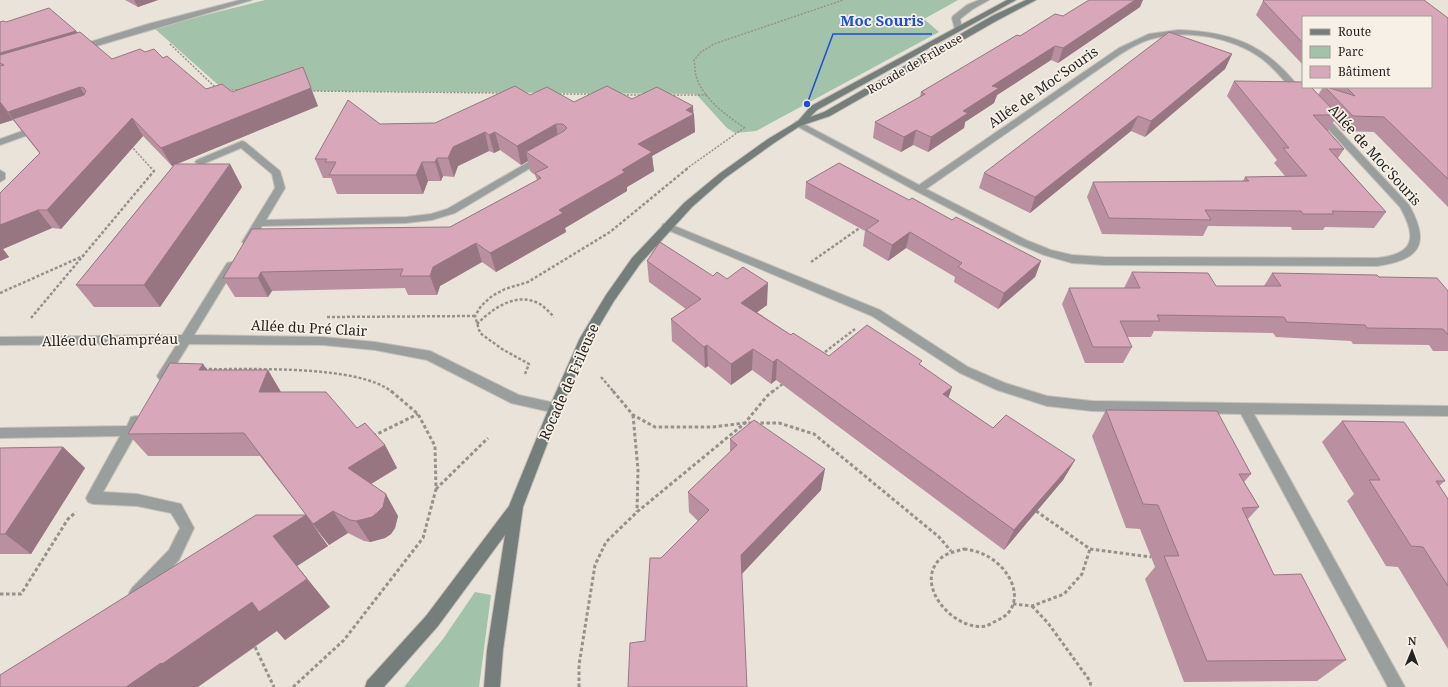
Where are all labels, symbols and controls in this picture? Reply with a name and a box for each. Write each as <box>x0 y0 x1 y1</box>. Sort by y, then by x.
callout: Moc Souris <box>833 7 932 34</box>
text: Moc Souris <box>840 10 924 30</box>
legend <box>1302 16 1432 88</box>
text: Route <box>1338 23 1371 40</box>
street label: Rocade de Frileuse <box>864 29 966 98</box>
street label: Allée de Moc'Souris <box>984 42 1101 132</box>
text: Parc <box>1338 43 1364 60</box>
text: Bâtiment <box>1338 63 1390 80</box>
street label: Allée de Moc'Souris <box>1325 100 1426 209</box>
street label: Allée du Pré Clair <box>250 315 368 340</box>
street label: Rocade de Frileuse <box>534 321 603 443</box>
street label: Allée du Champréau <box>42 329 178 350</box>
north arrow <box>1392 631 1432 671</box>
text: N <box>1408 633 1417 648</box>

